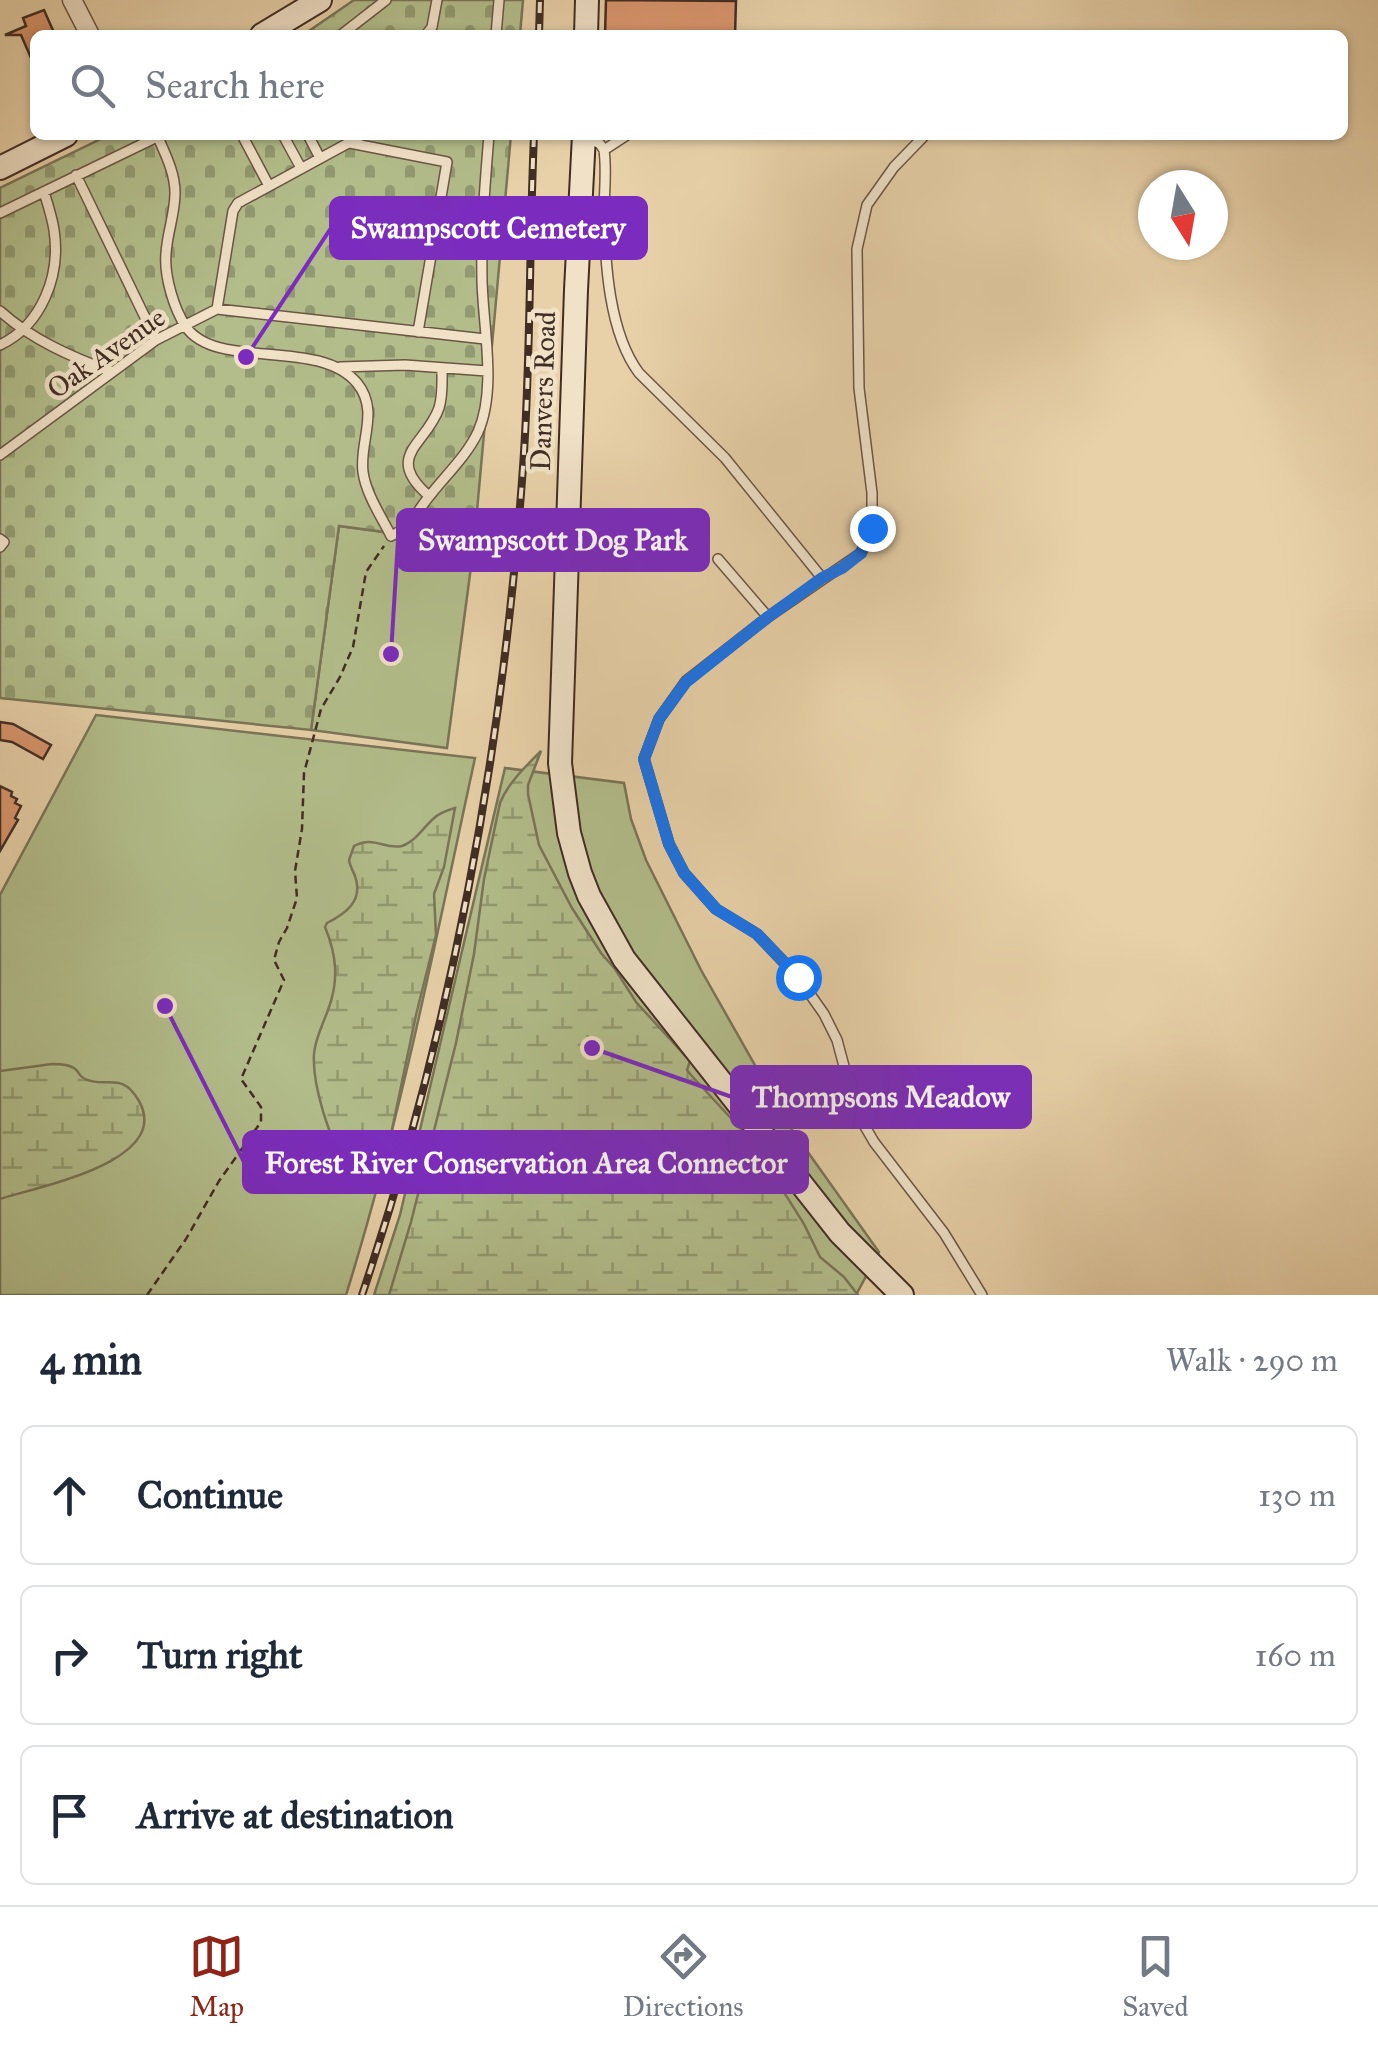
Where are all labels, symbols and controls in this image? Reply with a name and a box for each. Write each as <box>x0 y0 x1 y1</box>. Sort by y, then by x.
search box <box>30 30 1348 140</box>
icon: search <box>65 58 120 113</box>
text: Search here <box>145 62 325 108</box>
north arrow <box>1138 170 1228 260</box>
callout: Swampscott Cemetery <box>331 198 646 258</box>
text: Swampscott Cemetery <box>350 210 627 246</box>
street label: Oak Avenue <box>40 300 172 406</box>
street label: Danvers Road <box>523 311 563 471</box>
route end <box>850 506 896 552</box>
callout: Swampscott Dog Park <box>398 510 708 570</box>
text: Swampscott Dog Park <box>418 522 689 558</box>
route start <box>776 955 822 1001</box>
callout: Thompsons Meadow <box>732 1067 1030 1127</box>
text: Thompsons Meadow <box>752 1079 1011 1115</box>
callout: Forest River Conservation Area Connector <box>244 1132 807 1192</box>
text: Forest River Conservation Area Connector <box>264 1145 788 1181</box>
text: 4 min <box>40 1334 142 1386</box>
text: Walk · 290 m <box>1166 1341 1338 1380</box>
icon: ahead <box>42 1468 97 1523</box>
text: Continue <box>137 1472 283 1518</box>
text: 130 m <box>1258 1476 1336 1515</box>
icon: right <box>42 1628 97 1683</box>
text: Turn right <box>137 1632 303 1678</box>
text: 160 m <box>1255 1636 1336 1675</box>
icon: arrive <box>42 1788 97 1843</box>
text: Arrive at destination <box>137 1792 454 1838</box>
tab: Map <box>189 1929 244 2024</box>
tab: Directions <box>623 1929 744 2024</box>
tab: Saved <box>1122 1929 1189 2024</box>

